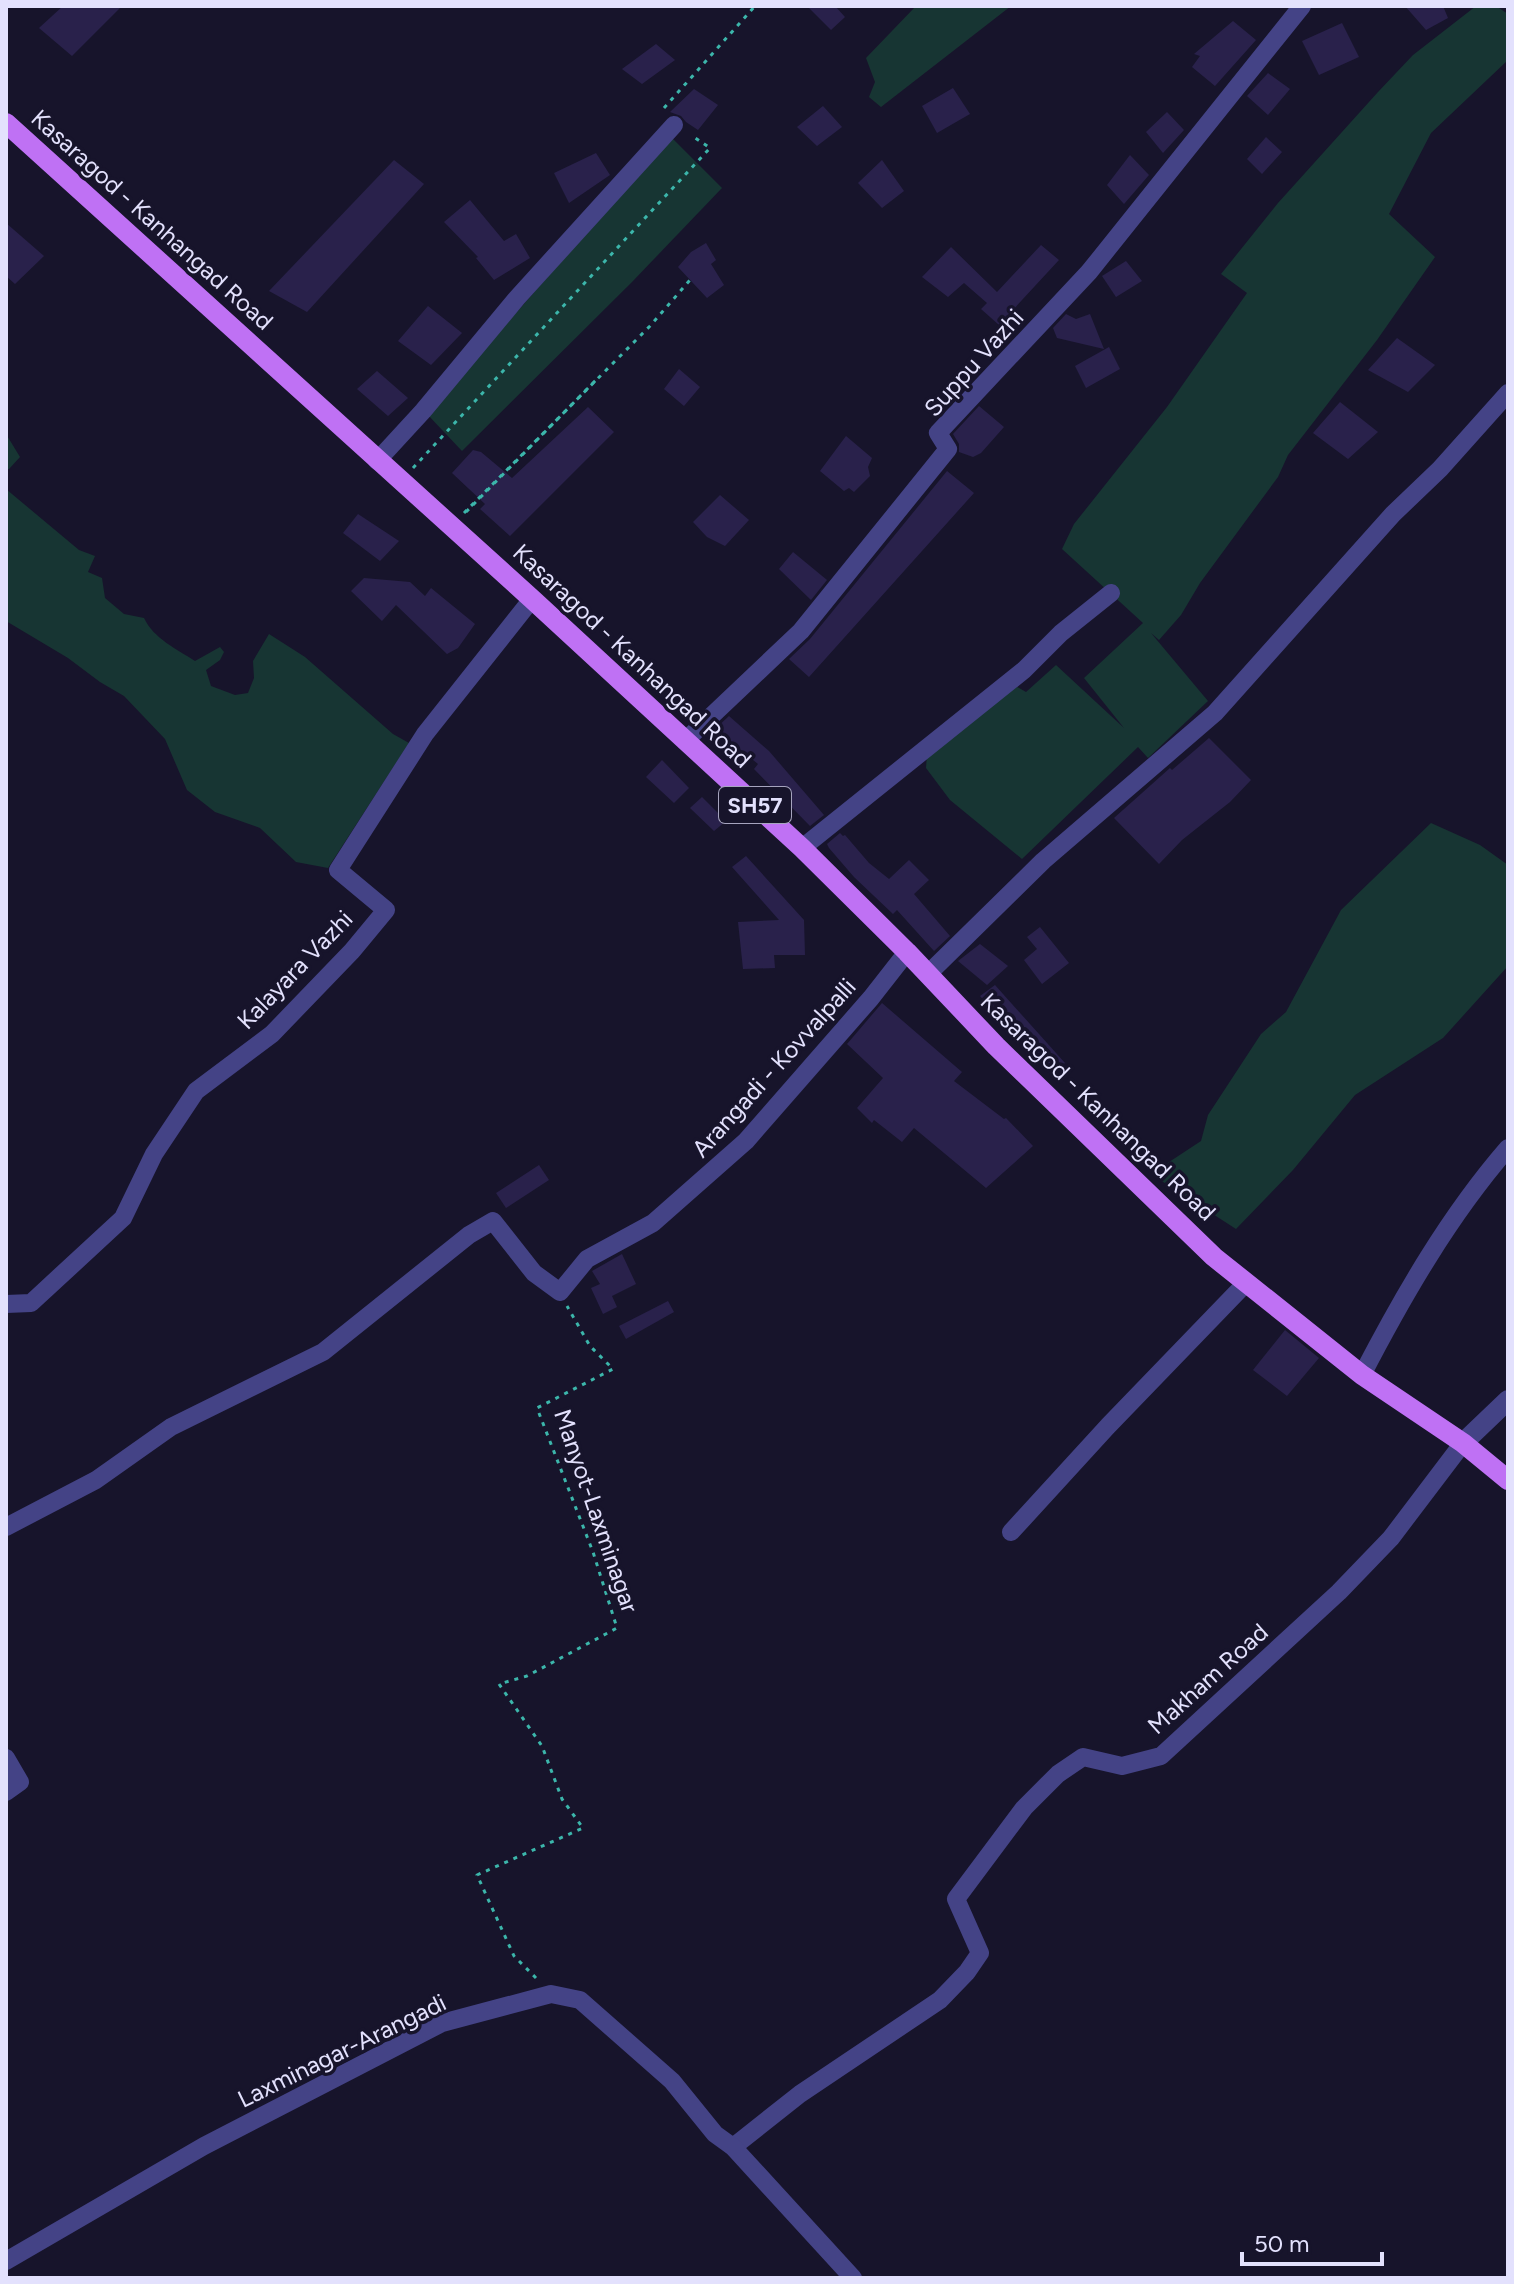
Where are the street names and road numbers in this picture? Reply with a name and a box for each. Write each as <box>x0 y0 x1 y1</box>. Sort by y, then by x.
street label: Kasaragod - Kanhangad Road <box>26 103 279 336</box>
street label: Suppu Vazhi <box>918 303 1029 422</box>
street label: Kasaragod - Kanhangad Road <box>507 538 757 774</box>
road number: SH57 <box>719 787 791 823</box>
street label: Kalayara Vazhi <box>231 904 358 1035</box>
street label: Arangadi - Kovvalpalli <box>686 972 862 1163</box>
street label: Kasaragod - Kanhangad Road <box>975 987 1222 1227</box>
street label: Manyot-Laxminagar <box>548 1405 645 1616</box>
street label: Makham Road <box>1142 1617 1274 1740</box>
street label: Laxminagar-Arangadi <box>233 1988 451 2114</box>

